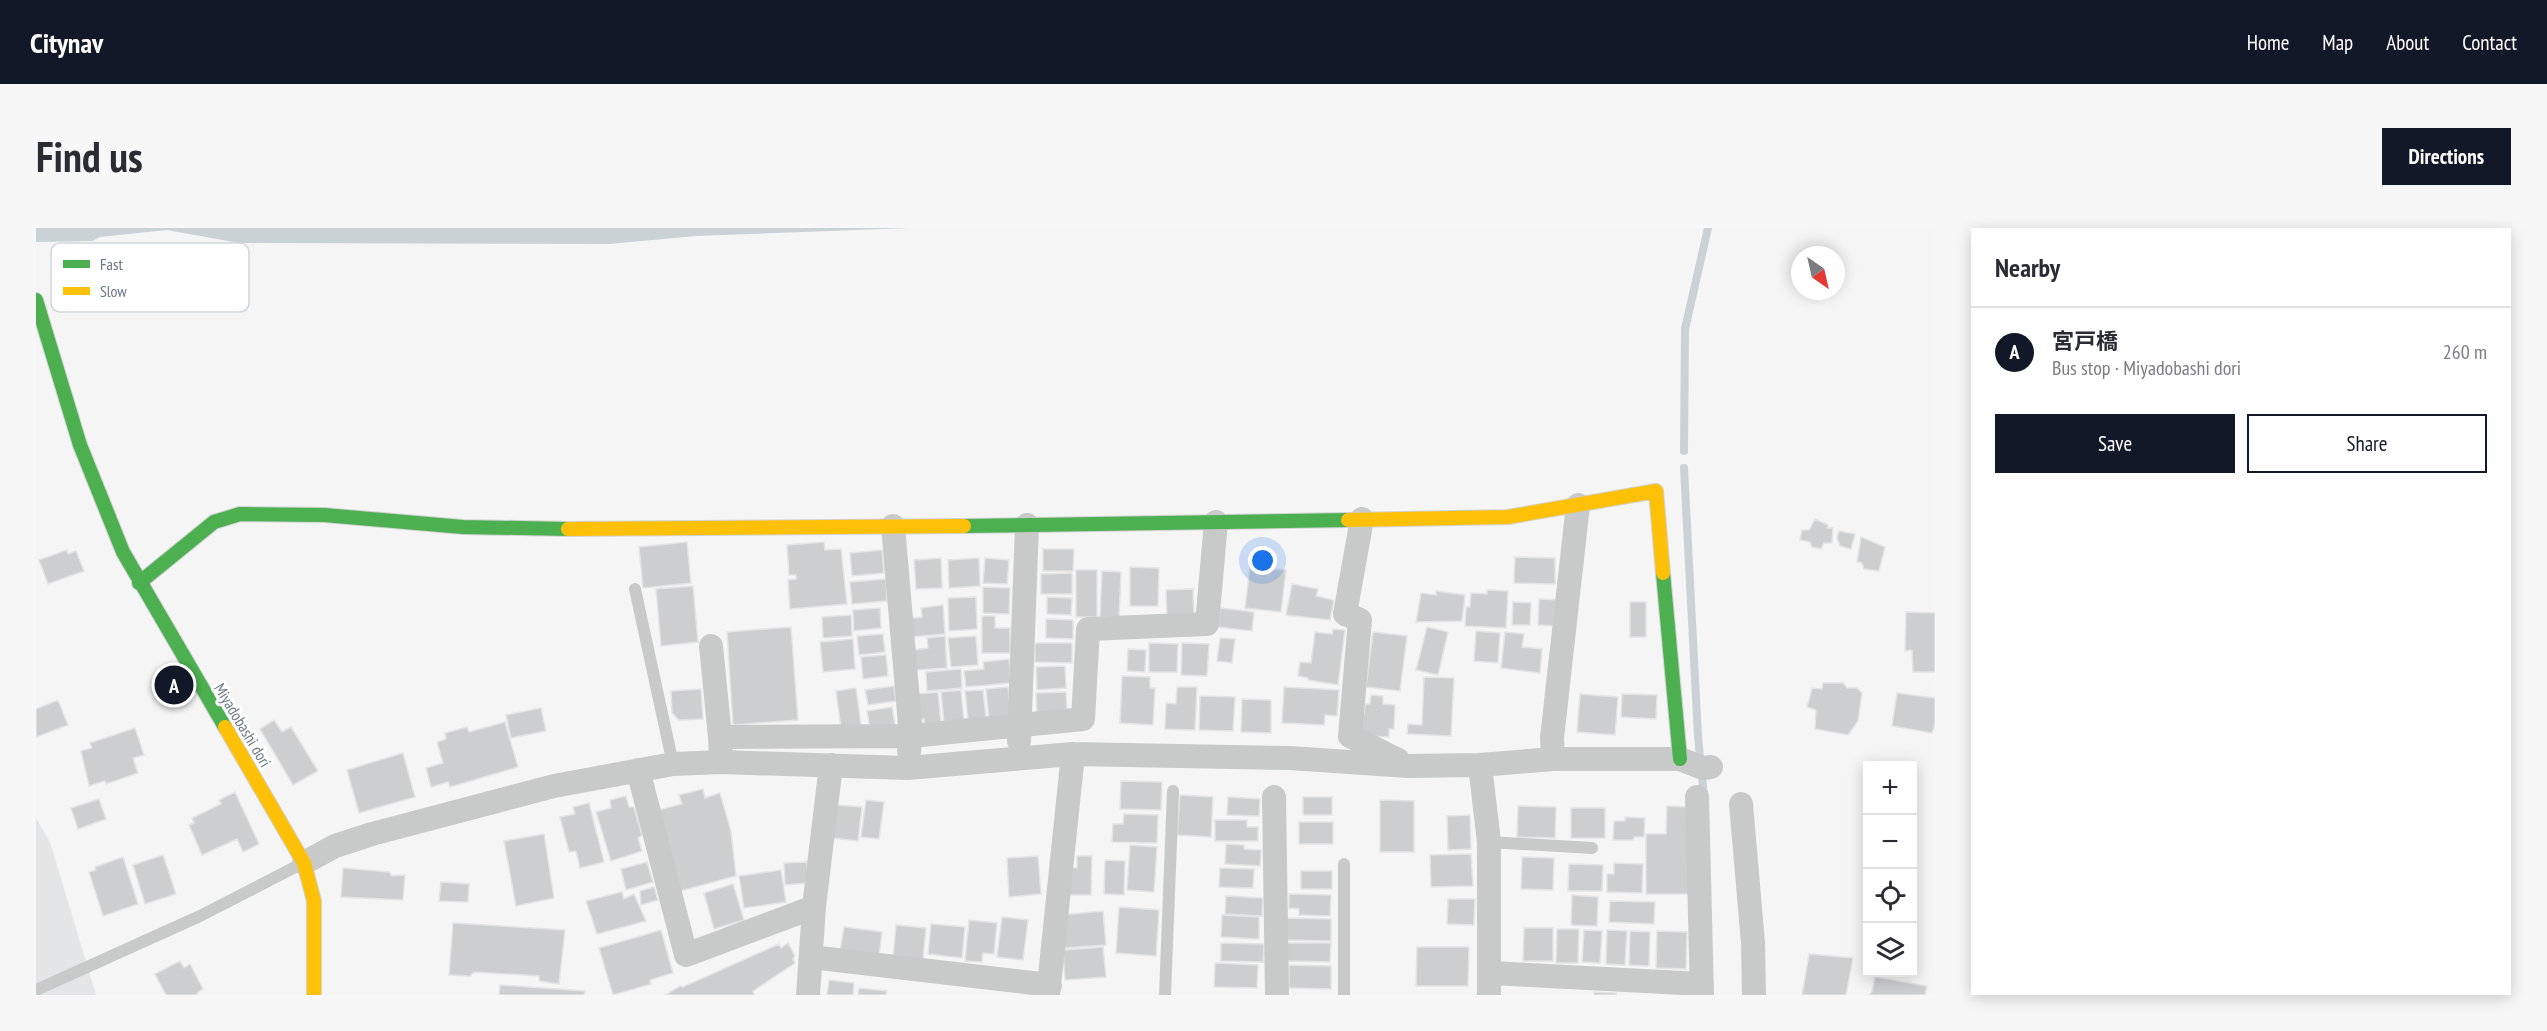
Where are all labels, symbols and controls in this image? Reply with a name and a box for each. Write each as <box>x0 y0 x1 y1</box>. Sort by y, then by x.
text: Citynav <box>30 24 103 61</box>
text: Home <box>2247 29 2289 56</box>
text: Map <box>2322 29 2353 56</box>
text: About <box>2386 29 2429 56</box>
text: Contact <box>2462 29 2517 56</box>
button: Directions <box>2382 128 2511 185</box>
text: Find us <box>36 129 143 184</box>
legend <box>51 243 249 312</box>
north arrow <box>1791 246 1845 300</box>
text: Nearby <box>1995 251 2060 284</box>
text: Fast <box>100 254 123 274</box>
text: Slow <box>100 281 127 301</box>
text: 宮戸橋 <box>2052 327 2118 355</box>
text: A <box>2009 339 2020 365</box>
text: 260 m <box>2443 339 2487 365</box>
text: Bus stop · Miyadobashi dori <box>2052 355 2241 381</box>
button: Save <box>1995 414 2235 473</box>
button: Share <box>2247 414 2487 473</box>
your location <box>1248 546 1277 575</box>
pin: A <box>154 662 194 708</box>
street label: Miyadobashi dori <box>210 679 276 771</box>
map controls <box>1863 761 1917 977</box>
button: + <box>1863 761 1917 815</box>
button: − <box>1863 815 1917 869</box>
button: locate <box>1863 869 1917 923</box>
button: layers <box>1863 923 1917 977</box>

